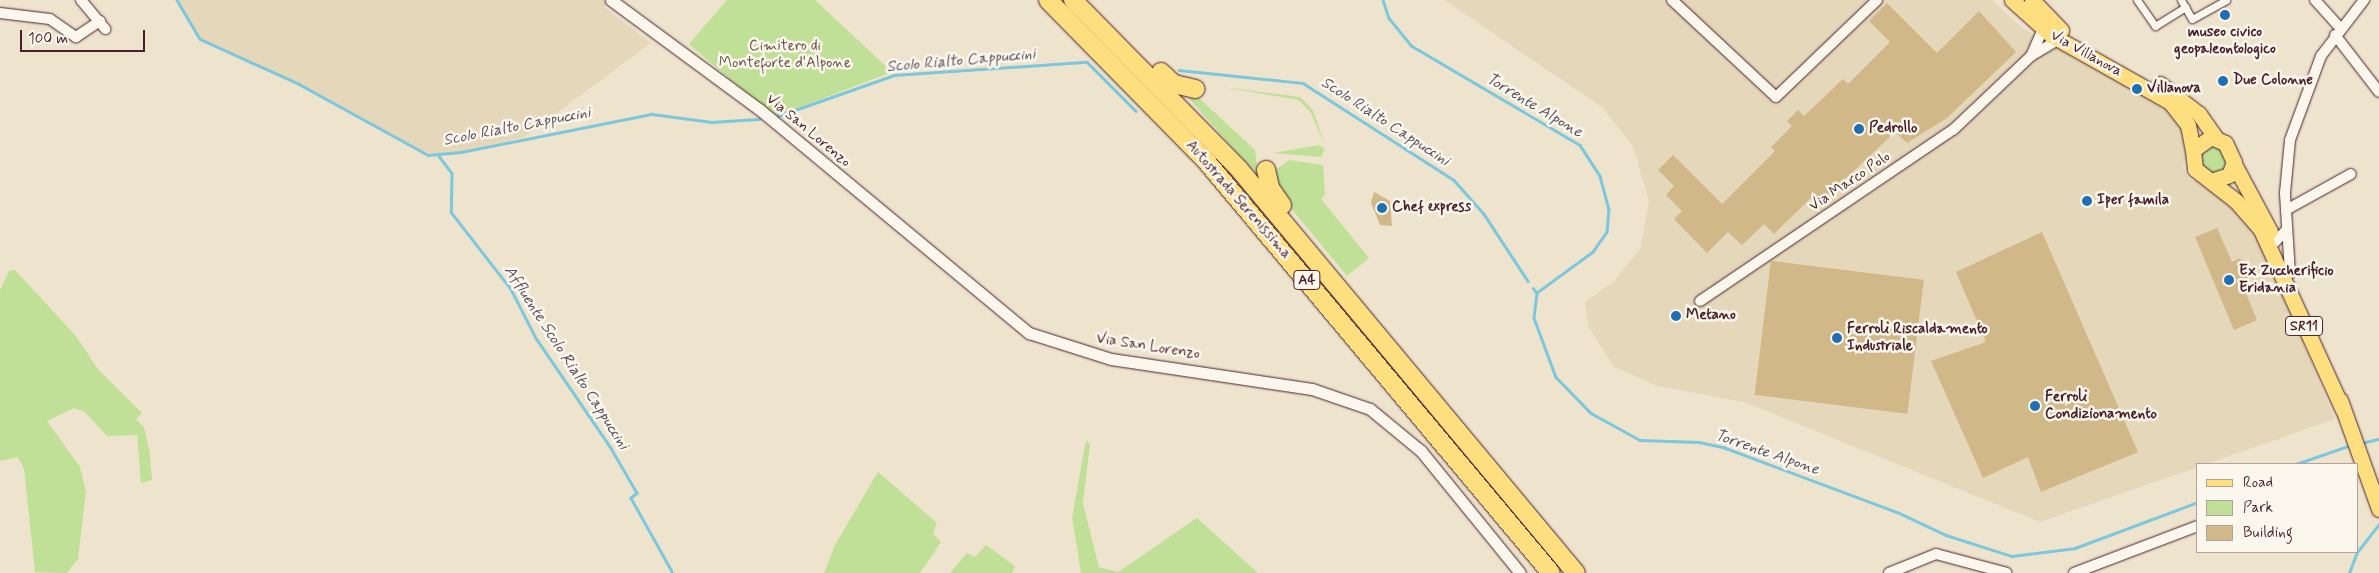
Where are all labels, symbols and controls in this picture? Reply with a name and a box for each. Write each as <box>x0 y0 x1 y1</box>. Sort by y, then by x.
marker: museo civico geopaleontologico <box>2219 9 2231 21</box>
scale bar <box>22 20 148 52</box>
place label: museo civico geopaleontologico <box>2174 23 2276 58</box>
street label: Via Villanova <box>2047 27 2125 81</box>
text: 100 m <box>28 29 68 49</box>
park label: Cimitero di Monteforte d'Alpone <box>719 37 851 72</box>
water label: Scolo Rialto Cappuccini <box>888 45 1034 77</box>
water label: Torrente Alpone <box>1482 70 1586 142</box>
place label: Due Colonne <box>2233 72 2314 90</box>
water label: Scolo Rialto Cappuccini <box>1319 74 1451 170</box>
marker: Due Colonne <box>2217 75 2229 87</box>
place label: Villanova <box>2147 80 2201 98</box>
marker: Villanova <box>2131 83 2143 95</box>
street label: Via San Lorenzo <box>761 90 855 172</box>
water label: Scolo Rialto Cappuccini <box>444 104 590 150</box>
place label: Pedrollo <box>1869 120 1917 138</box>
marker: Pedrollo <box>1853 123 1865 135</box>
street label: Autostrada Serenissima <box>1180 135 1296 265</box>
street label: Via Marco Polo <box>1807 149 1893 215</box>
place label: Iper famila <box>2097 192 2172 210</box>
marker: Iper famila <box>2081 195 2093 207</box>
place label: Chef express <box>1392 199 1471 217</box>
marker: Chef express <box>1376 202 1388 214</box>
place label: Ex Zuccherificio Eridania <box>2239 262 2337 297</box>
water label: Affluente Scolo Rialto Cappuccini <box>500 264 632 452</box>
road number: A4 <box>1293 268 1321 292</box>
marker: Ex Zuccherificio Eridania <box>2223 274 2235 286</box>
place label: Metano <box>1686 307 1736 325</box>
marker: Metano <box>1670 310 1682 322</box>
road number: SR11 <box>2284 314 2324 338</box>
place label: Ferroli Riscaldamento Industriale <box>1847 320 1988 355</box>
street label: Via San Lorenzo <box>1094 330 1202 364</box>
marker: Ferroli Riscaldamento Industriale <box>1831 332 1843 344</box>
place label: Ferroli Condizionamento <box>2045 388 2157 423</box>
marker: Ferroli Condizionamento <box>2029 400 2041 412</box>
water label: Torrente Alpone <box>1712 426 1822 480</box>
legend <box>2196 463 2359 553</box>
text: Road <box>2243 473 2273 493</box>
text: Park <box>2243 498 2273 518</box>
text: Building <box>2243 523 2293 543</box>

